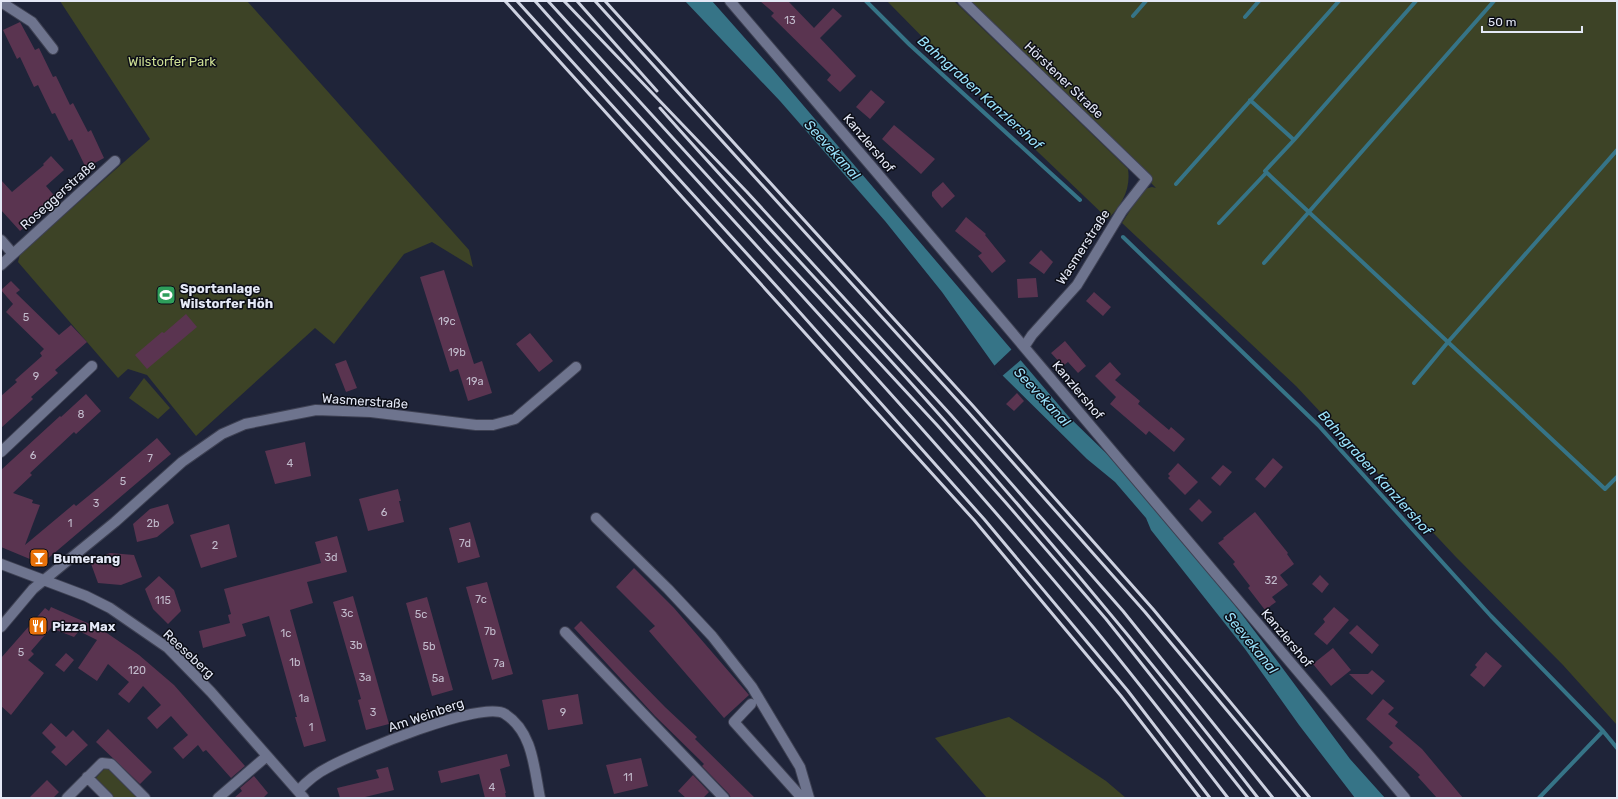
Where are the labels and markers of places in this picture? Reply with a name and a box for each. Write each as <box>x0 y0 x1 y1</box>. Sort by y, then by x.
place label: Sportanlage Wilstorfer Höh <box>180 281 273 311</box>
sports icon: Sportanlage Wilstorfer Höh <box>155 284 177 306</box>
bar icon: Bumerang <box>28 547 50 569</box>
place label: Bumerang <box>53 551 120 566</box>
restaurant icon: Pizza Max <box>27 615 49 637</box>
place label: Pizza Max <box>52 619 116 634</box>

